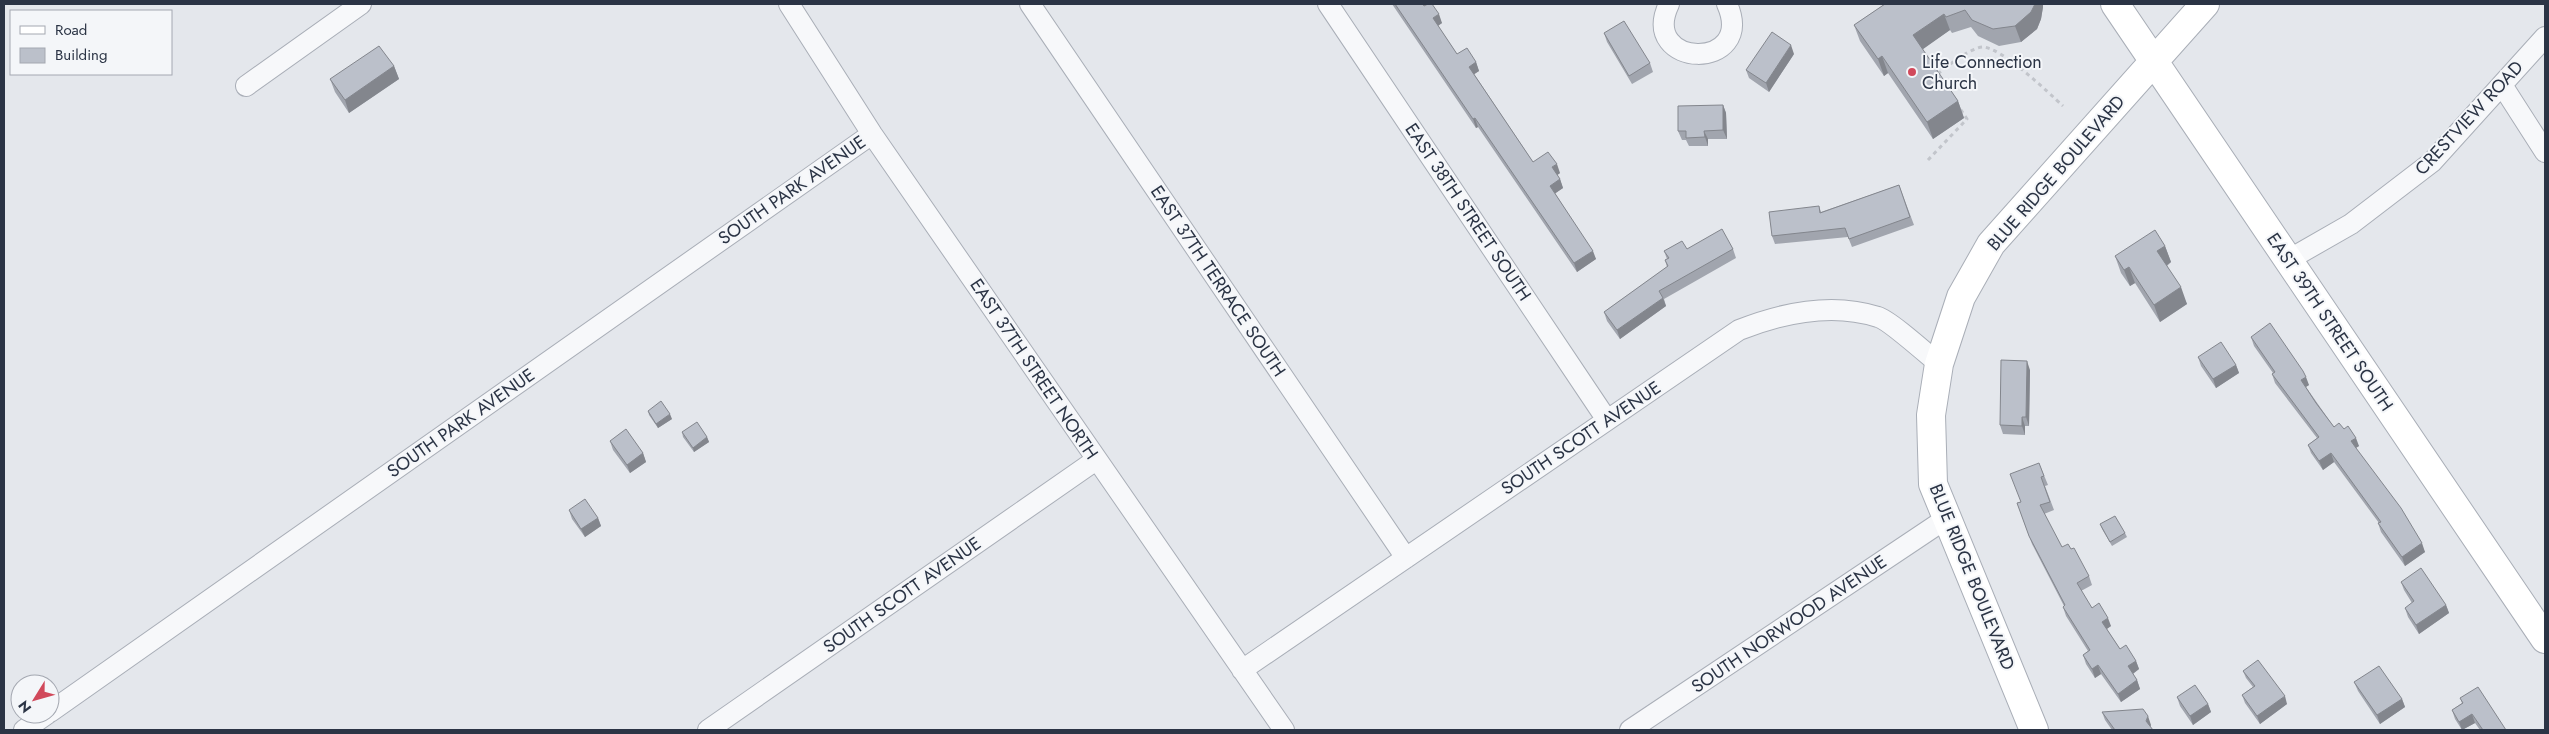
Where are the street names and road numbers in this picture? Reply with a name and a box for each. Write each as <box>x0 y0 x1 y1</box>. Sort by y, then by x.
street label: CRESTVIEW ROAD <box>2409 55 2529 181</box>
street label: BLUE RIDGE BOULEVARD <box>1981 90 2131 256</box>
street label: EAST 38TH STREET SOUTH <box>1399 118 1537 306</box>
street label: SOUTH PARK AVENUE <box>713 129 871 251</box>
street label: EAST 37TH TERRACE SOUTH <box>1144 180 1292 382</box>
street label: EAST 39TH STREET SOUTH <box>2260 228 2400 416</box>
street label: EAST 37TH STREET NORTH <box>964 273 1104 465</box>
street label: SOUTH PARK AVENUE <box>382 362 540 484</box>
street label: SOUTH SCOTT AVENUE <box>1496 375 1666 501</box>
street label: BLUE RIDGE BOULEVARD <box>1923 480 2021 674</box>
street label: SOUTH SCOTT AVENUE <box>818 531 986 659</box>
street label: SOUTH NORWOOD AVENUE <box>1686 549 1892 699</box>

